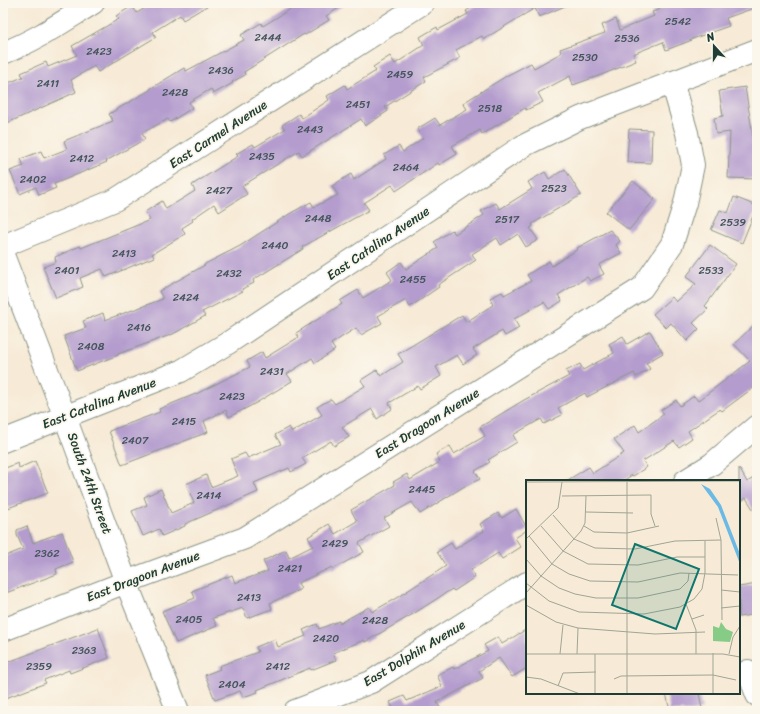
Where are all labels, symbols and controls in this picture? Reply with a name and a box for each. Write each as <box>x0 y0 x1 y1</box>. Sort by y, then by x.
house number: 2542 <box>665 12 692 31</box>
north arrow <box>694 26 734 66</box>
text: N <box>703 27 718 48</box>
house number: 2444 <box>255 28 282 47</box>
house number: 2536 <box>614 29 640 48</box>
house number: 2423 <box>86 42 112 61</box>
house number: 2530 <box>572 48 598 67</box>
house number: 2436 <box>208 61 234 80</box>
house number: 2459 <box>387 65 414 84</box>
house number: 2411 <box>37 74 60 93</box>
house number: 2428 <box>162 83 188 102</box>
street label: East Carmel Avenue <box>164 93 272 175</box>
house number: 2451 <box>346 95 371 114</box>
house number: 2518 <box>478 99 503 118</box>
house number: 2443 <box>297 120 323 139</box>
house number: 2435 <box>249 147 275 166</box>
house number: 2412 <box>70 149 95 168</box>
house number: 2464 <box>393 158 419 177</box>
house number: 2402 <box>20 170 47 189</box>
house number: 2523 <box>541 179 567 198</box>
house number: 2427 <box>206 181 233 200</box>
street label: East Catalina Avenue <box>321 199 435 286</box>
house number: 2448 <box>305 209 332 228</box>
house number: 2517 <box>495 210 520 229</box>
house number: 2539 <box>720 213 746 232</box>
house number: 2440 <box>261 236 289 255</box>
house number: 2413 <box>112 244 136 263</box>
house number: 2401 <box>55 261 80 280</box>
house number: 2533 <box>698 261 724 280</box>
house number: 2432 <box>216 264 242 283</box>
house number: 2455 <box>400 270 427 289</box>
house number: 2424 <box>173 288 199 307</box>
house number: 2416 <box>127 318 151 337</box>
house number: 2408 <box>78 337 105 356</box>
house number: 2431 <box>260 362 284 381</box>
street label: East Catalina Avenue <box>38 370 160 435</box>
street label: East Dragoon Avenue <box>370 381 484 465</box>
house number: 2423 <box>219 387 245 406</box>
house number: 2415 <box>172 412 197 431</box>
street label: South 24th Street <box>61 429 119 537</box>
house number: 2407 <box>122 431 149 450</box>
house number: 2445 <box>409 480 436 499</box>
inset map <box>526 480 740 694</box>
house number: 2414 <box>197 486 222 505</box>
house number: 2429 <box>322 534 348 553</box>
house number: 2362 <box>35 544 60 563</box>
street label: East Dragoon Avenue <box>83 544 204 608</box>
house number: 2421 <box>278 559 302 578</box>
house number: 2413 <box>237 588 261 607</box>
house number: 2405 <box>176 610 203 629</box>
house number: 2428 <box>362 611 388 630</box>
street label: East Dolphin Avenue <box>358 613 470 693</box>
house number: 2420 <box>313 629 339 648</box>
house number: 2363 <box>72 641 96 660</box>
house number: 2359 <box>26 657 52 676</box>
house number: 2412 <box>266 657 291 676</box>
house number: 2404 <box>218 675 246 694</box>

